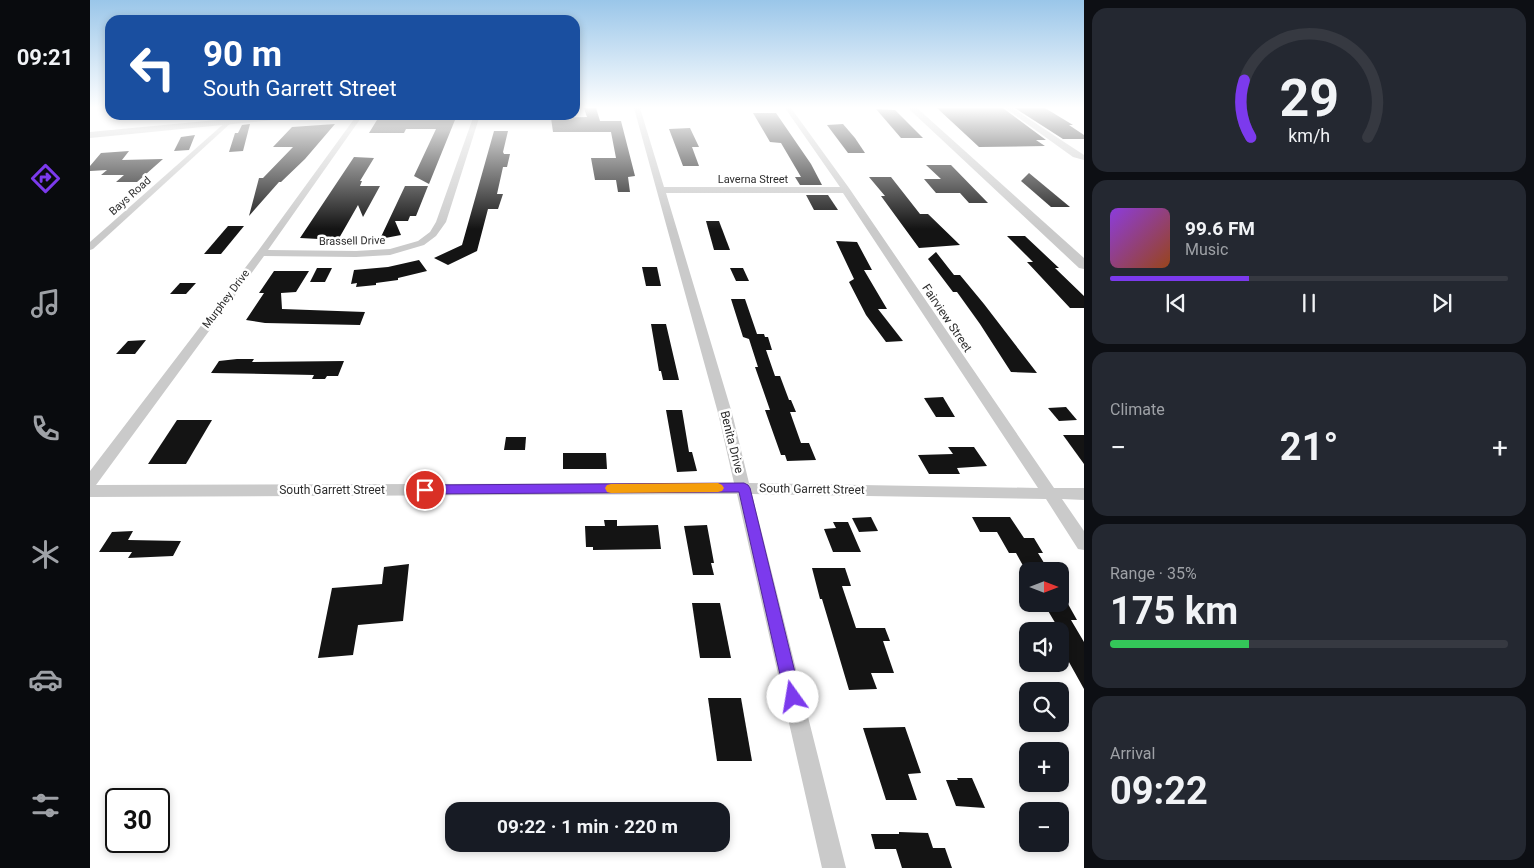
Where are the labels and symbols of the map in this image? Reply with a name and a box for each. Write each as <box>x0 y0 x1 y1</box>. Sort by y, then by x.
street label: Laverna Street <box>718 173 789 186</box>
street label: Bays Road <box>106 174 154 218</box>
street label: Brassell Drive <box>319 234 385 248</box>
street label: Murphey Drive <box>200 267 252 331</box>
street label: Fairview Street <box>919 281 975 355</box>
street label: Benita Drive <box>717 409 747 475</box>
pin <box>404 469 446 511</box>
street label: South Garrett Street <box>759 481 865 497</box>
street label: South Garrett Street <box>279 483 385 497</box>
north arrow <box>1019 562 1069 612</box>
position arrow <box>766 670 818 722</box>
speed limit sign: 30 <box>105 788 170 853</box>

